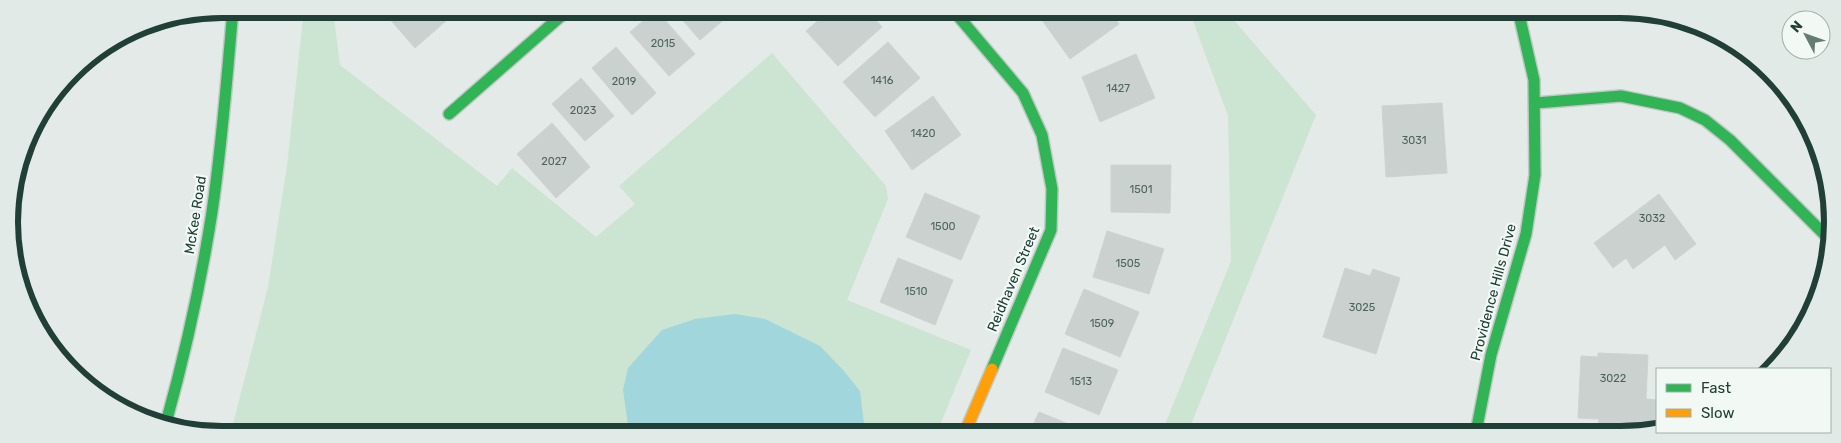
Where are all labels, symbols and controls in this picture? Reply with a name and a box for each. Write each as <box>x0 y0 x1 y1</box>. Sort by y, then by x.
north arrow <box>1781 10 1831 60</box>
text: N <box>1787 17 1806 36</box>
house number: 2015 <box>651 37 676 50</box>
house number: 1416 <box>871 74 894 87</box>
house number: 2019 <box>612 75 636 88</box>
house number: 1427 <box>1106 82 1130 95</box>
house number: 2023 <box>570 104 597 117</box>
house number: 1420 <box>911 127 936 140</box>
house number: 3031 <box>1402 134 1426 147</box>
house number: 2027 <box>541 155 567 168</box>
street label: McKee Road <box>181 175 210 255</box>
house number: 1501 <box>1130 183 1152 196</box>
house number: 3032 <box>1639 212 1665 225</box>
house number: 1500 <box>930 220 956 233</box>
street label: Providence Hills Drive <box>1467 222 1520 363</box>
street label: Reidhaven Street <box>984 224 1043 334</box>
house number: 1505 <box>1116 257 1141 270</box>
house number: 1510 <box>905 285 927 298</box>
house number: 3025 <box>1349 301 1376 314</box>
house number: 1509 <box>1090 317 1114 330</box>
legend <box>1656 368 1831 433</box>
house number: 3022 <box>1600 372 1626 385</box>
house number: 1513 <box>1070 375 1093 388</box>
text: Fast <box>1701 379 1731 397</box>
text: Slow <box>1701 404 1734 422</box>

